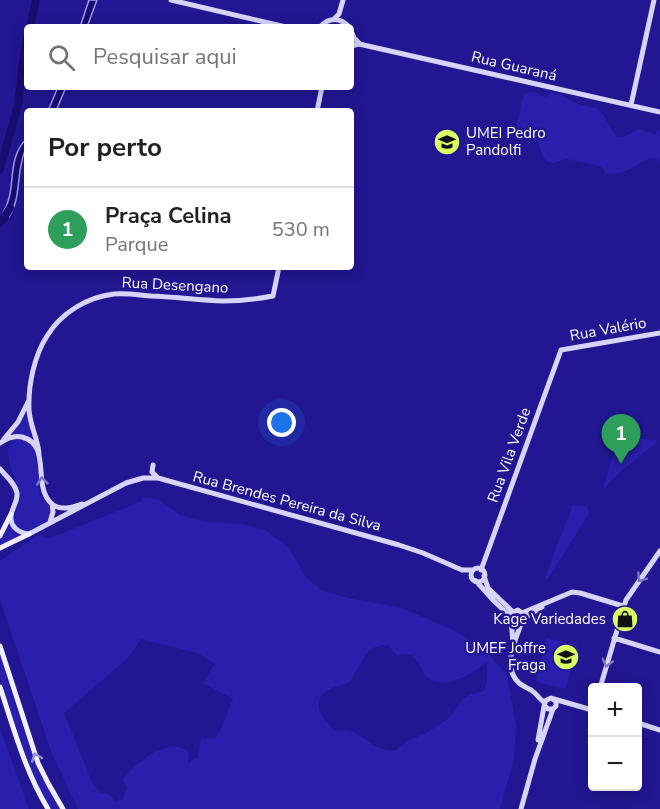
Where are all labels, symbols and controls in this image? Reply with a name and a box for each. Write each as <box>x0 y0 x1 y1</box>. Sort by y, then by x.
search box <box>24 24 354 90</box>
icon: search <box>45 41 78 74</box>
text: Pesquisar aqui <box>93 42 237 72</box>
street label: Rua Guaraná <box>469 46 559 86</box>
place label: UMEI Pedro Pandolfi <box>466 123 546 160</box>
school or university icon: UMEI Pedro Pandolfi <box>432 127 462 157</box>
text: Por perto <box>48 130 162 165</box>
text: Praça Celina <box>105 201 232 231</box>
text: 1 <box>62 216 74 243</box>
text: 530 m <box>272 216 330 243</box>
text: Parque <box>105 231 168 258</box>
street label: Rua Desengano <box>121 272 229 298</box>
street label: Rua Valério <box>568 312 648 346</box>
street label: Rua Vila Verde <box>483 405 535 505</box>
your location <box>267 408 296 437</box>
pin: 1 <box>602 414 640 464</box>
street label: Rua Brendes Pereira da Silva <box>191 466 383 536</box>
one-way arrow <box>36 476 49 485</box>
one-way arrow <box>637 572 648 583</box>
shop icon: Kage Variedades <box>610 604 640 634</box>
place label: Kage Variedades <box>493 609 606 629</box>
place label: UMEF Joffre Fraga <box>465 638 546 675</box>
school or university icon: UMEF Joffre Fraga <box>551 642 581 672</box>
one-way arrow <box>602 657 614 668</box>
map controls <box>588 683 642 791</box>
button: + <box>588 683 642 737</box>
button: − <box>588 737 642 791</box>
one-way arrow <box>31 752 44 763</box>

